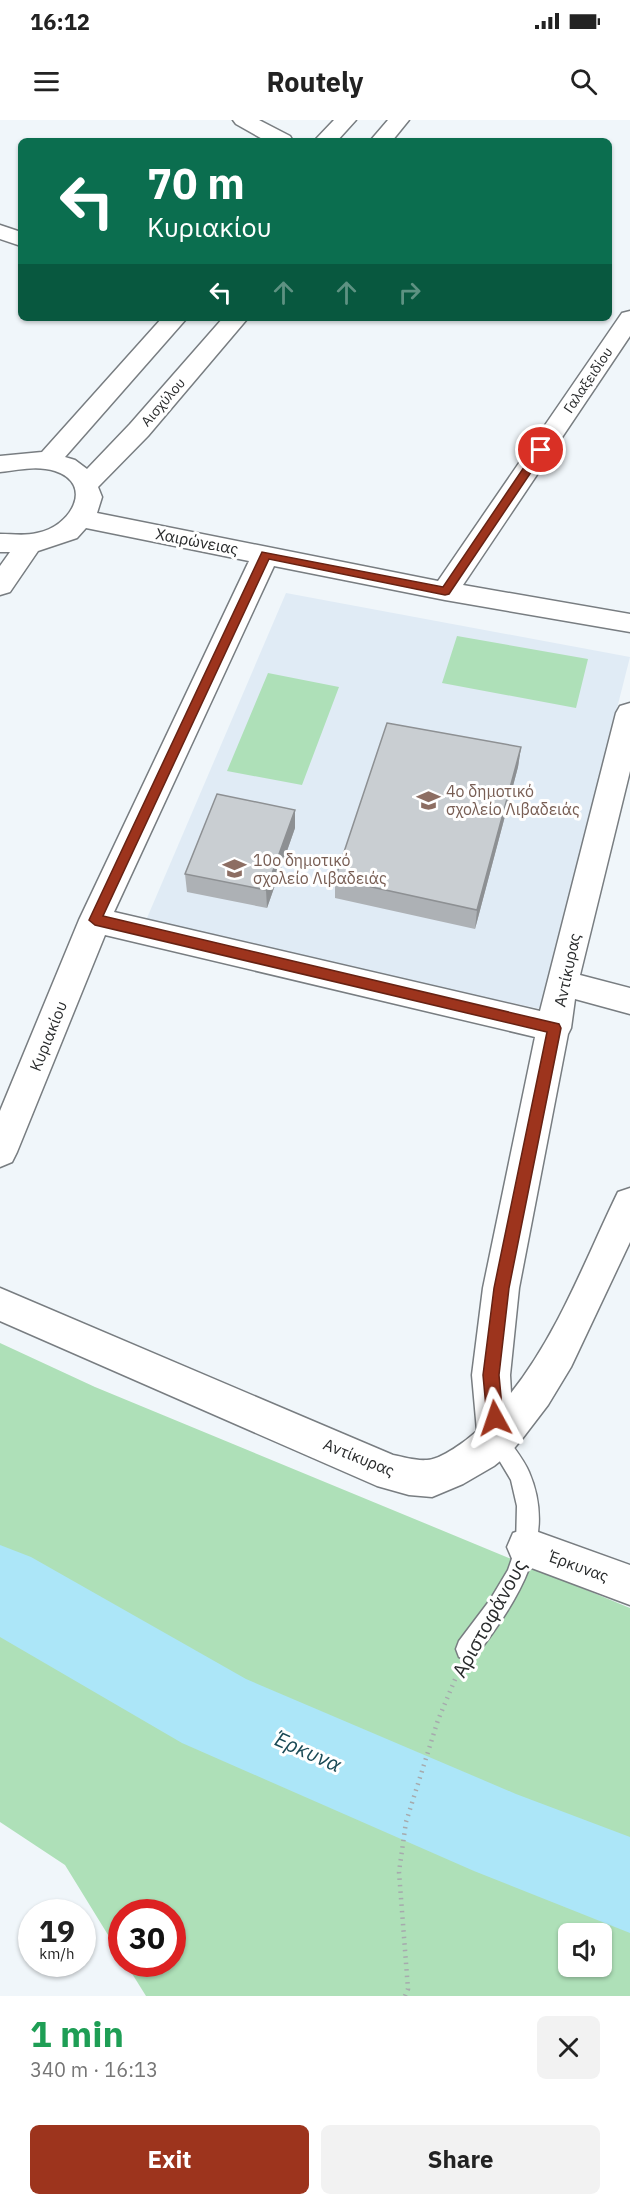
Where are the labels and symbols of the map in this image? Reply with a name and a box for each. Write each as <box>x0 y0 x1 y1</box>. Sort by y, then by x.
street label: Γαλαξειδίου <box>559 344 617 416</box>
street label: Αισχύλου <box>137 374 189 430</box>
pin <box>515 424 566 475</box>
street label: Χαιρώνειας <box>154 523 240 559</box>
place label: 4ο δημοτικό σχολείο Λιβαδειάς <box>446 781 580 819</box>
school or university icon: 4ο δημοτικό σχολείο Λιβαδειάς <box>415 787 441 813</box>
place label: 10ο δημοτικό σχολείο Λιβαδειάς <box>253 850 387 888</box>
school or university icon: 10ο δημοτικό σχολείο Λιβαδειάς <box>222 856 248 882</box>
street label: Αντίκυρας <box>549 931 585 1009</box>
street label: Κυριακίου <box>25 998 71 1074</box>
position arrow <box>463 1386 527 1450</box>
street label: Αντίκυρας <box>321 1434 398 1480</box>
street label: Έρκυνας <box>546 1546 612 1586</box>
street label: Αριστοφάνους <box>445 1554 533 1682</box>
water label: Έρκυνα <box>270 1724 347 1778</box>
speed limit sign: 30 <box>108 1899 186 1977</box>

